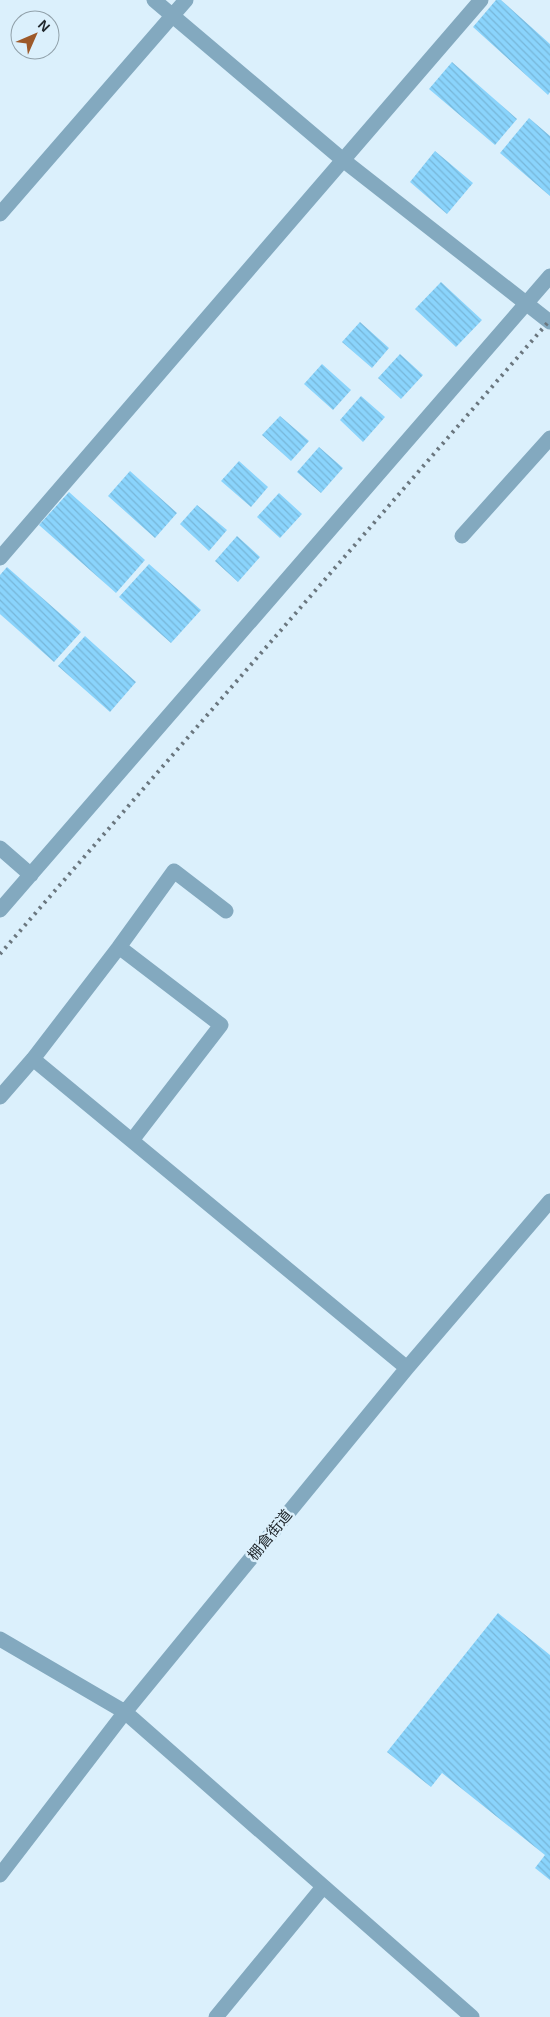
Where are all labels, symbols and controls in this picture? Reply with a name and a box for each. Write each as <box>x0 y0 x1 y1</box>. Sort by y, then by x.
north arrow <box>10 10 60 60</box>
text: N <box>35 17 53 35</box>
street label: 棚倉街道 <box>244 1506 295 1563</box>

